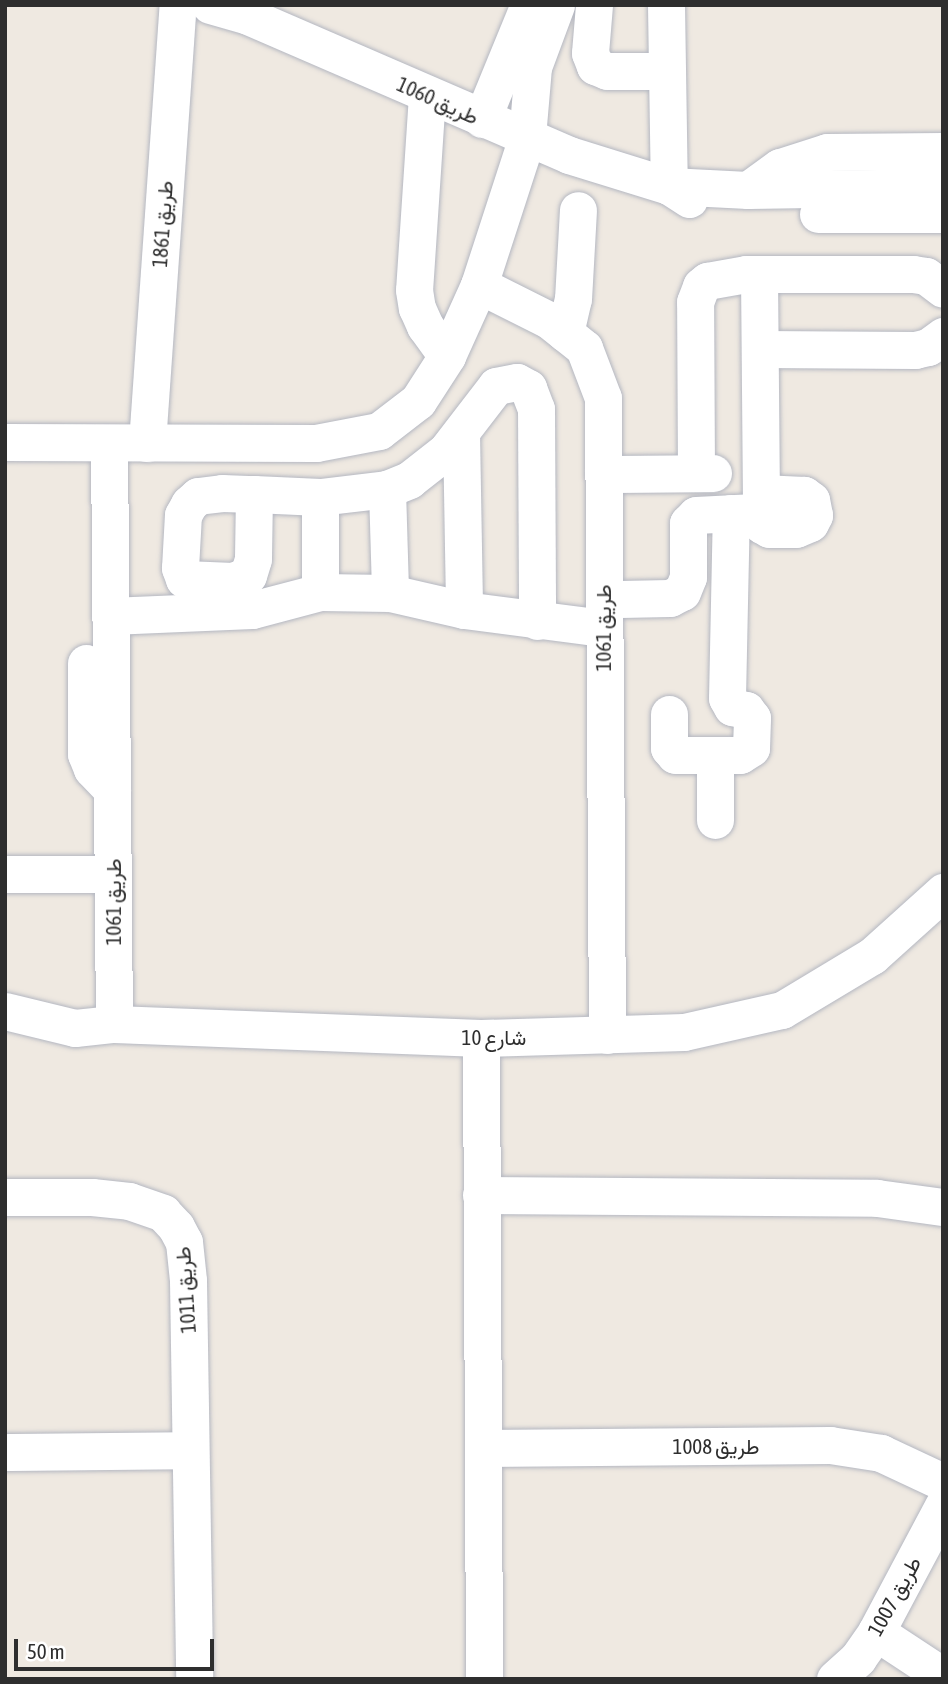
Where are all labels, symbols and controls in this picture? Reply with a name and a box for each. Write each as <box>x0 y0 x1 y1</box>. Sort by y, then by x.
street label: طريق 1060 <box>393 71 483 129</box>
street label: طريق 1861 <box>146 180 178 268</box>
street label: طريق 1061 <box>590 585 616 671</box>
street label: طريق 1061 <box>100 859 126 945</box>
street label: شارع 10 <box>462 1024 526 1050</box>
street label: طريق 1011 <box>169 1246 201 1334</box>
street label: طريق 1008 <box>673 1433 759 1459</box>
street label: طريق 1007 <box>862 1552 926 1640</box>
scale bar <box>18 1624 217 1668</box>
text: 50 m <box>27 1639 65 1663</box>

